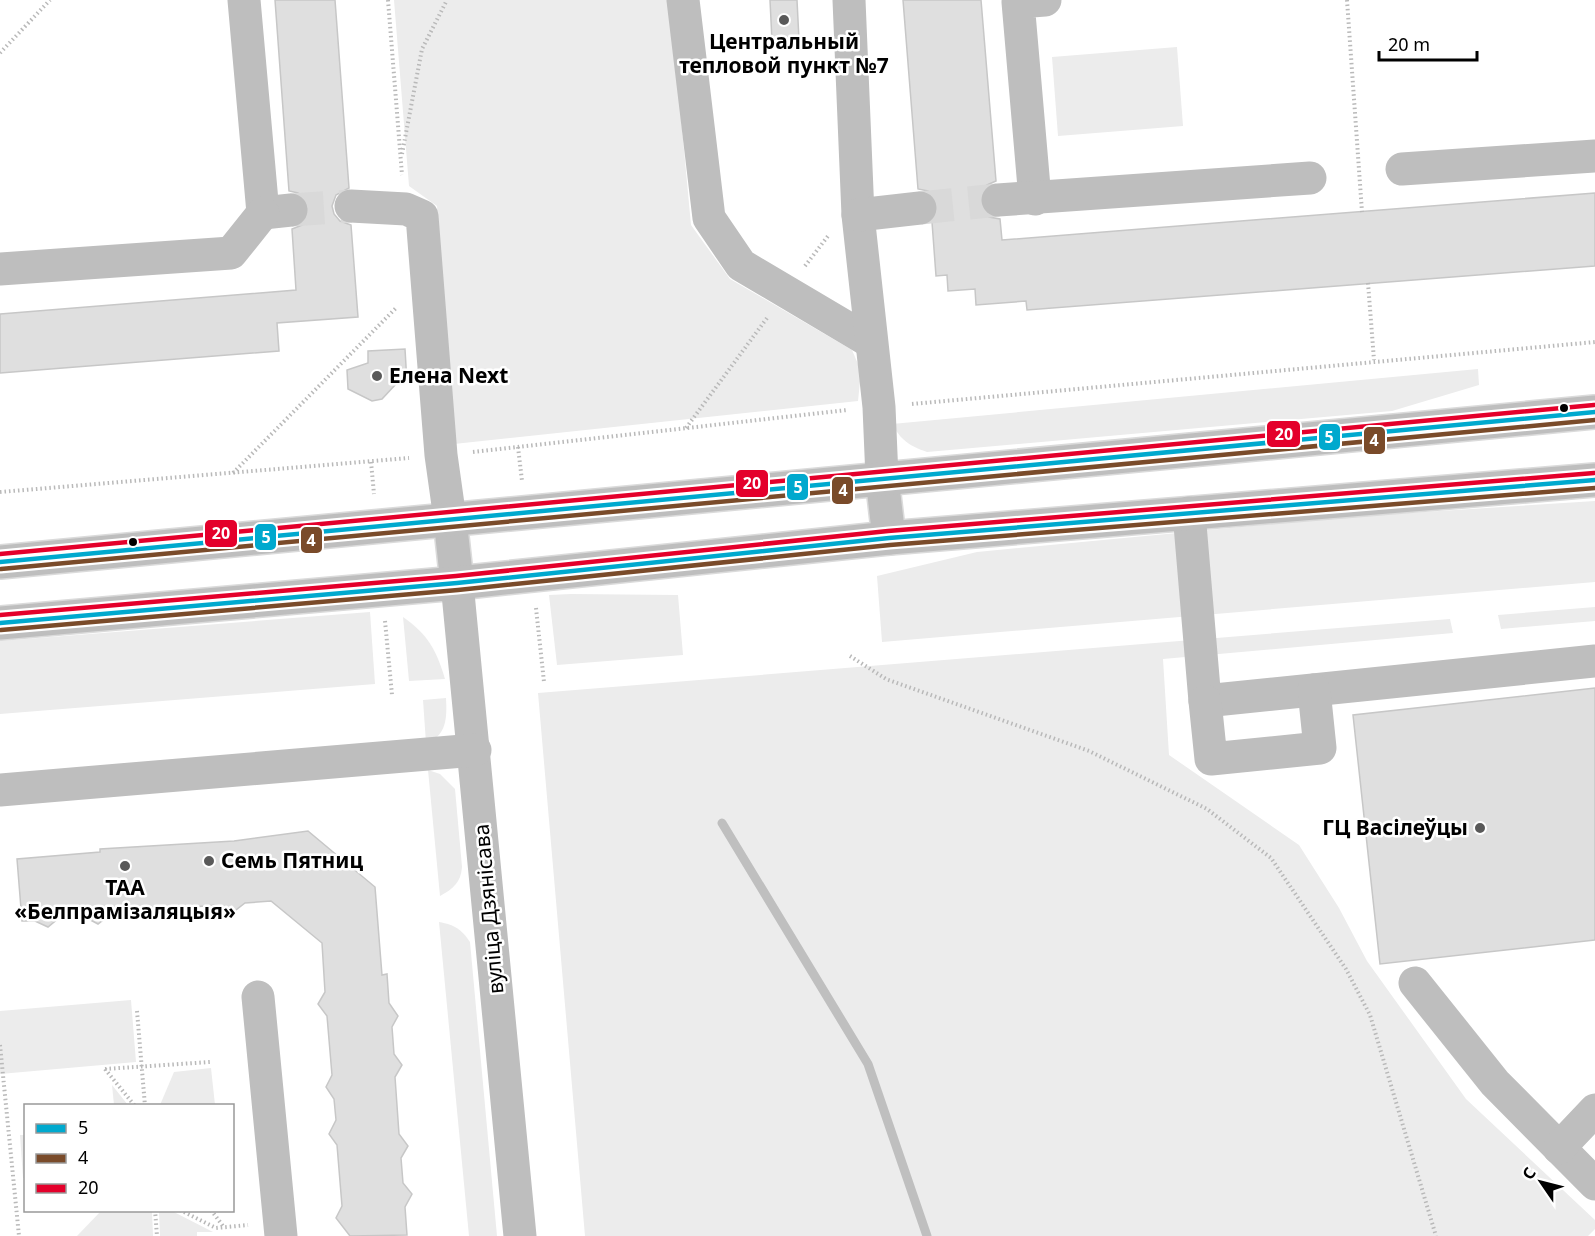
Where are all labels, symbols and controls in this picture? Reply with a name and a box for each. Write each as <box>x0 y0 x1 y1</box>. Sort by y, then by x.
marker: Центральный тепловой пункт №7 <box>777 13 791 27</box>
scale bar <box>1379 24 1476 62</box>
place label: Центральный тепловой пункт №7 <box>679 27 889 79</box>
text: 20 m <box>1388 32 1430 56</box>
place label: Елена Next <box>389 361 508 389</box>
marker: Елена Next <box>370 369 384 383</box>
unlabelled marker <box>1558 402 1570 414</box>
line badge: 20 <box>1266 420 1301 448</box>
text: 20 <box>1275 423 1293 445</box>
line badge: 5 <box>1318 423 1341 451</box>
text: 5 <box>1324 426 1334 448</box>
line badge: 4 <box>1363 426 1386 455</box>
text: 4 <box>1369 429 1379 451</box>
line badge: 20 <box>735 469 769 498</box>
text: 20 <box>743 472 761 494</box>
line badge: 5 <box>786 473 809 501</box>
text: 5 <box>793 476 803 498</box>
line badge: 4 <box>831 476 854 505</box>
text: 4 <box>838 479 848 501</box>
line badge: 20 <box>204 519 238 548</box>
text: 20 <box>212 522 230 544</box>
line badge: 5 <box>254 523 277 551</box>
text: 5 <box>261 526 271 548</box>
line badge: 4 <box>300 526 323 554</box>
text: 4 <box>306 529 316 551</box>
unlabelled marker <box>127 536 139 548</box>
place label: ГЦ Васілеўцы <box>1322 813 1468 841</box>
marker: ГЦ Васілеўцы <box>1473 821 1487 835</box>
street label: вуліца Дзянісава <box>467 823 509 995</box>
place label: Семь Пятниц <box>221 846 363 874</box>
marker: Семь Пятниц <box>202 854 216 868</box>
marker: ТАА «Белпрамізаляцыя» <box>118 859 132 873</box>
place label: ТАА «Белпрамізаляцыя» <box>14 873 236 925</box>
legend <box>24 1104 234 1212</box>
text: 5 <box>78 1115 88 1139</box>
text: 4 <box>78 1145 88 1169</box>
north arrow <box>1511 1152 1571 1212</box>
text: С <box>1517 1163 1541 1184</box>
text: 20 <box>78 1175 99 1199</box>

